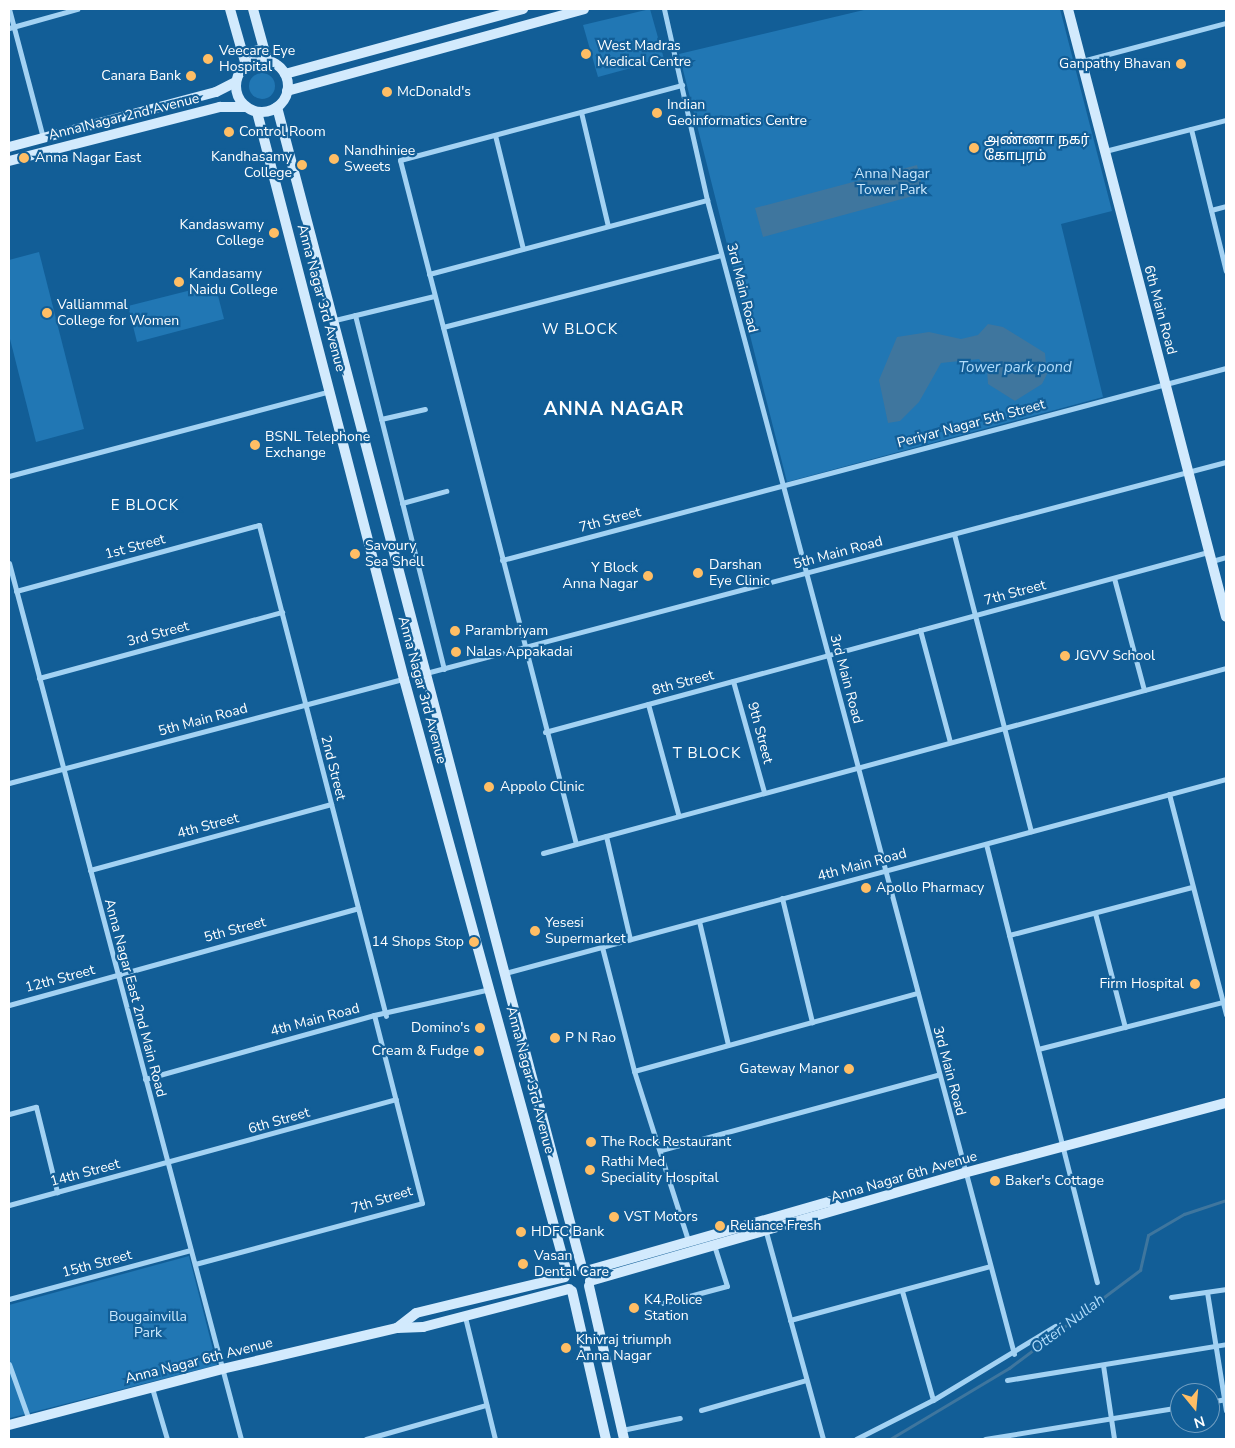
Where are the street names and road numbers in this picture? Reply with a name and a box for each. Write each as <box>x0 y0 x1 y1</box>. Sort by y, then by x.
street label: Anna Nagar 2nd Avenue <box>47 90 201 144</box>
street label: Anna Nagar 3rd Avenue <box>293 222 349 374</box>
street label: 3rd Main Road <box>723 241 761 335</box>
street label: 6th Main Road <box>1140 264 1180 356</box>
street label: Periyar Nagar 5th Street <box>895 396 1047 452</box>
street label: 7th Street <box>577 504 643 536</box>
street label: 1st Street <box>103 531 167 563</box>
street label: 5th Main Road <box>792 533 884 573</box>
street label: 7th Street <box>982 577 1048 609</box>
street label: Anna Nagar 3rd Avenue <box>394 614 450 766</box>
street label: 3rd Street <box>125 618 191 650</box>
street label: 3rd Main Road <box>826 632 866 726</box>
street label: 8th Street <box>650 667 716 699</box>
street label: 5th Main Road <box>157 700 249 740</box>
street label: 9th Street <box>744 700 776 766</box>
street label: 2nd Street <box>317 734 349 802</box>
street label: 4th Street <box>175 810 241 842</box>
street label: 4th Main Road <box>816 845 908 885</box>
street label: Anna Nagar East 2nd Main Road <box>100 897 170 1099</box>
street label: 5th Street <box>202 914 268 946</box>
street label: 12th Street <box>23 962 97 996</box>
street label: 4th Main Road <box>269 1000 361 1040</box>
street label: Anna Nagar 3rd Avenue <box>502 1004 558 1156</box>
street label: 3rd Main Road <box>929 1024 969 1118</box>
street label: 6th Street <box>246 1104 312 1138</box>
street label: Anna Nagar 6th Avenue <box>829 1148 979 1206</box>
street label: 14th Street <box>48 1156 122 1190</box>
street label: 7th Street <box>349 1183 415 1217</box>
street label: 15th Street <box>60 1247 134 1281</box>
street label: Anna Nagar 6th Avenue <box>123 1335 275 1387</box>

